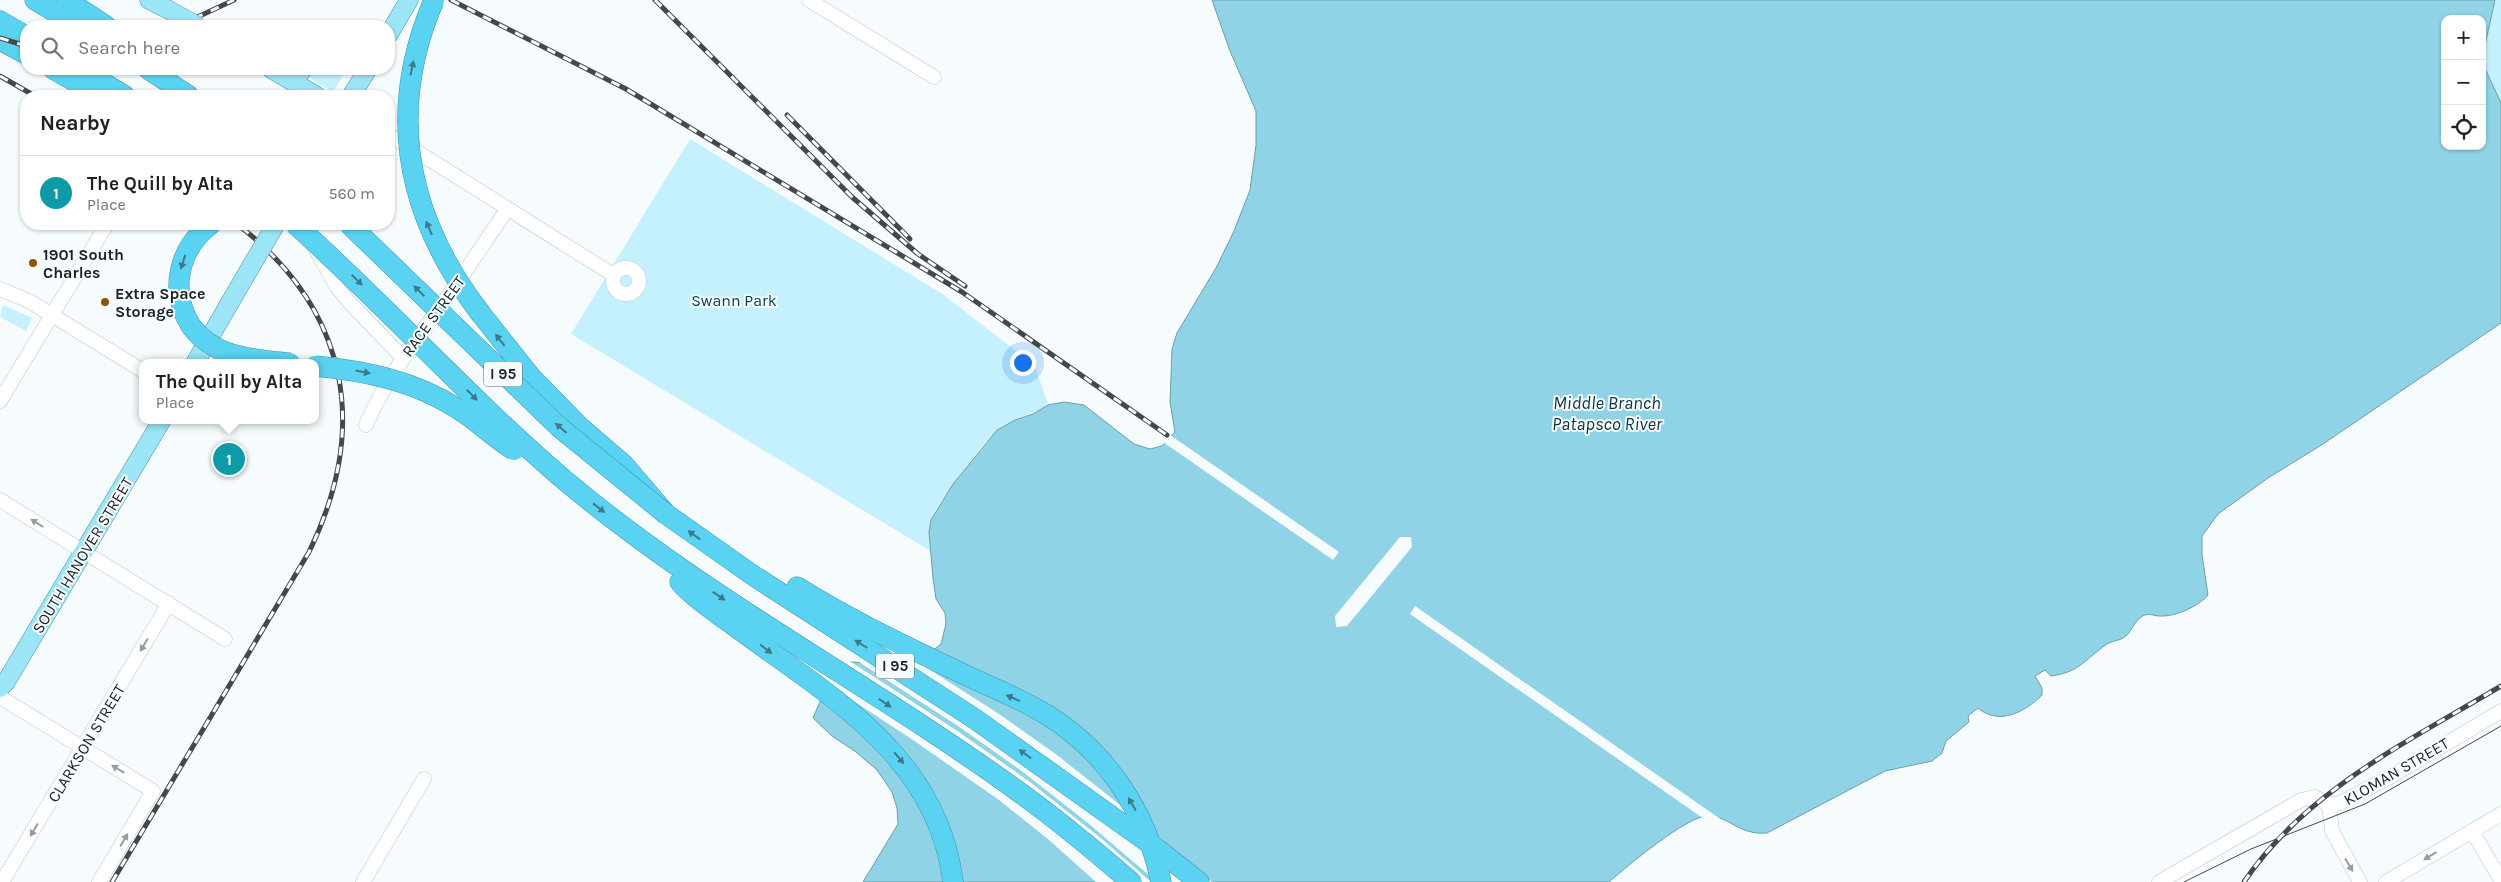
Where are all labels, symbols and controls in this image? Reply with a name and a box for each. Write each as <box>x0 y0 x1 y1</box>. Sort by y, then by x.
map controls <box>2441 15 2486 150</box>
button: + <box>2441 15 2486 60</box>
search box <box>20 20 395 75</box>
icon: search <box>38 34 66 62</box>
text: Search here <box>78 37 180 59</box>
button: − <box>2441 60 2486 105</box>
one-way arrow <box>408 61 416 76</box>
button: locate <box>2441 105 2486 150</box>
text: Nearby <box>40 111 110 135</box>
text: The Quill by Alta <box>87 173 234 195</box>
text: 1 <box>53 184 59 203</box>
text: 560 m <box>329 184 375 203</box>
text: Place <box>87 195 126 214</box>
one-way arrow <box>424 221 432 235</box>
place label: 1901 South Charles <box>43 245 124 282</box>
one-way arrow <box>178 255 186 270</box>
marker: 1901 South Charles <box>27 257 39 269</box>
street label: RACE STREET <box>398 272 469 360</box>
one-way arrow <box>350 274 362 286</box>
place label: Extra Space Storage <box>115 284 206 321</box>
one-way arrow <box>413 285 425 297</box>
park label: Swann Park <box>691 291 777 310</box>
marker: Extra Space Storage <box>99 296 111 308</box>
one-way arrow <box>495 333 505 347</box>
your location <box>1010 350 1036 376</box>
popup <box>139 359 319 424</box>
road number: I 95 <box>484 362 522 386</box>
one-way arrow <box>356 369 372 377</box>
text: The Quill by Alta <box>156 371 302 393</box>
one-way arrow <box>466 389 478 401</box>
water label: Middle Branch Patapsco River <box>1552 392 1663 435</box>
text: Place <box>156 393 194 412</box>
one-way arrow <box>554 423 567 434</box>
pin: 1 <box>213 440 245 478</box>
street label: SOUTH HANOVER STREET <box>28 474 137 637</box>
one-way arrow <box>592 503 605 514</box>
one-way arrow <box>30 519 44 528</box>
one-way arrow <box>688 529 701 540</box>
one-way arrow <box>713 591 726 601</box>
one-way arrow <box>140 639 149 652</box>
one-way arrow <box>854 640 868 649</box>
one-way arrow <box>759 644 773 654</box>
road number: I 95 <box>876 654 914 678</box>
street label: CLARKSON STREET <box>44 681 129 806</box>
one-way arrow <box>1006 693 1020 701</box>
one-way arrow <box>879 698 892 708</box>
street label: KLOMAN STREET <box>2340 734 2452 809</box>
one-way arrow <box>1018 749 1032 759</box>
one-way arrow <box>894 752 905 765</box>
one-way arrow <box>112 765 125 774</box>
one-way arrow <box>1128 797 1137 811</box>
one-way arrow <box>29 823 38 836</box>
one-way arrow <box>120 834 129 847</box>
one-way arrow <box>2424 851 2437 860</box>
one-way arrow <box>2345 858 2354 871</box>

